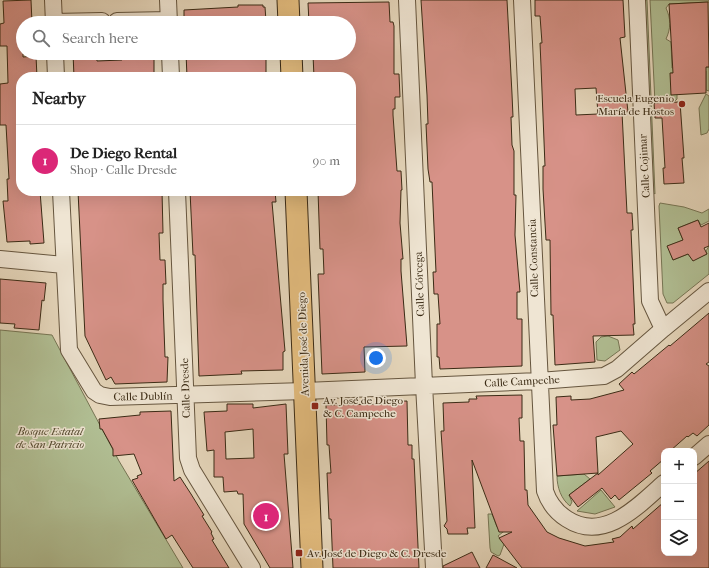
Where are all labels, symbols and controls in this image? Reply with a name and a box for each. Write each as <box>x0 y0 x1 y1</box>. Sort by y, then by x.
search box <box>16 16 356 60</box>
icon: search <box>30 27 52 49</box>
text: Search here <box>62 29 138 47</box>
text: Nearby <box>32 88 86 108</box>
place label: Escuela Eugenio María de Hostos <box>597 92 674 118</box>
marker: Escuela Eugenio María de Hostos <box>677 99 687 109</box>
street label: Calle Cojimar <box>636 133 653 198</box>
text: De Diego Rental <box>70 144 177 162</box>
text: 1 <box>43 153 47 168</box>
text: 90 m <box>312 153 340 168</box>
text: Shop · Calle Dresde <box>70 162 177 177</box>
street label: Calle Constancia <box>526 218 541 297</box>
street label: Calle Córcega <box>412 250 427 317</box>
street label: Avenida José de Diego <box>295 291 312 397</box>
your location <box>366 348 386 368</box>
street label: Calle Dresde <box>178 357 193 418</box>
street label: Calle Campeche <box>484 373 561 390</box>
street label: Calle Dublín <box>113 389 173 404</box>
place label: Av. José de Diego & C. Campeche <box>322 394 403 420</box>
marker: Av. José de Diego & C. Campeche <box>310 401 320 411</box>
park label: Bosque Estatal de San Patricio <box>16 425 84 451</box>
map controls <box>661 448 697 556</box>
button: + <box>661 448 697 484</box>
button: − <box>661 484 697 520</box>
pin: 1 <box>253 501 279 531</box>
button: layers <box>661 520 697 556</box>
place label: Av. José de Diego & C. Dresde <box>306 547 447 560</box>
marker: Av. José de Diego & C. Dresde <box>294 548 304 558</box>

